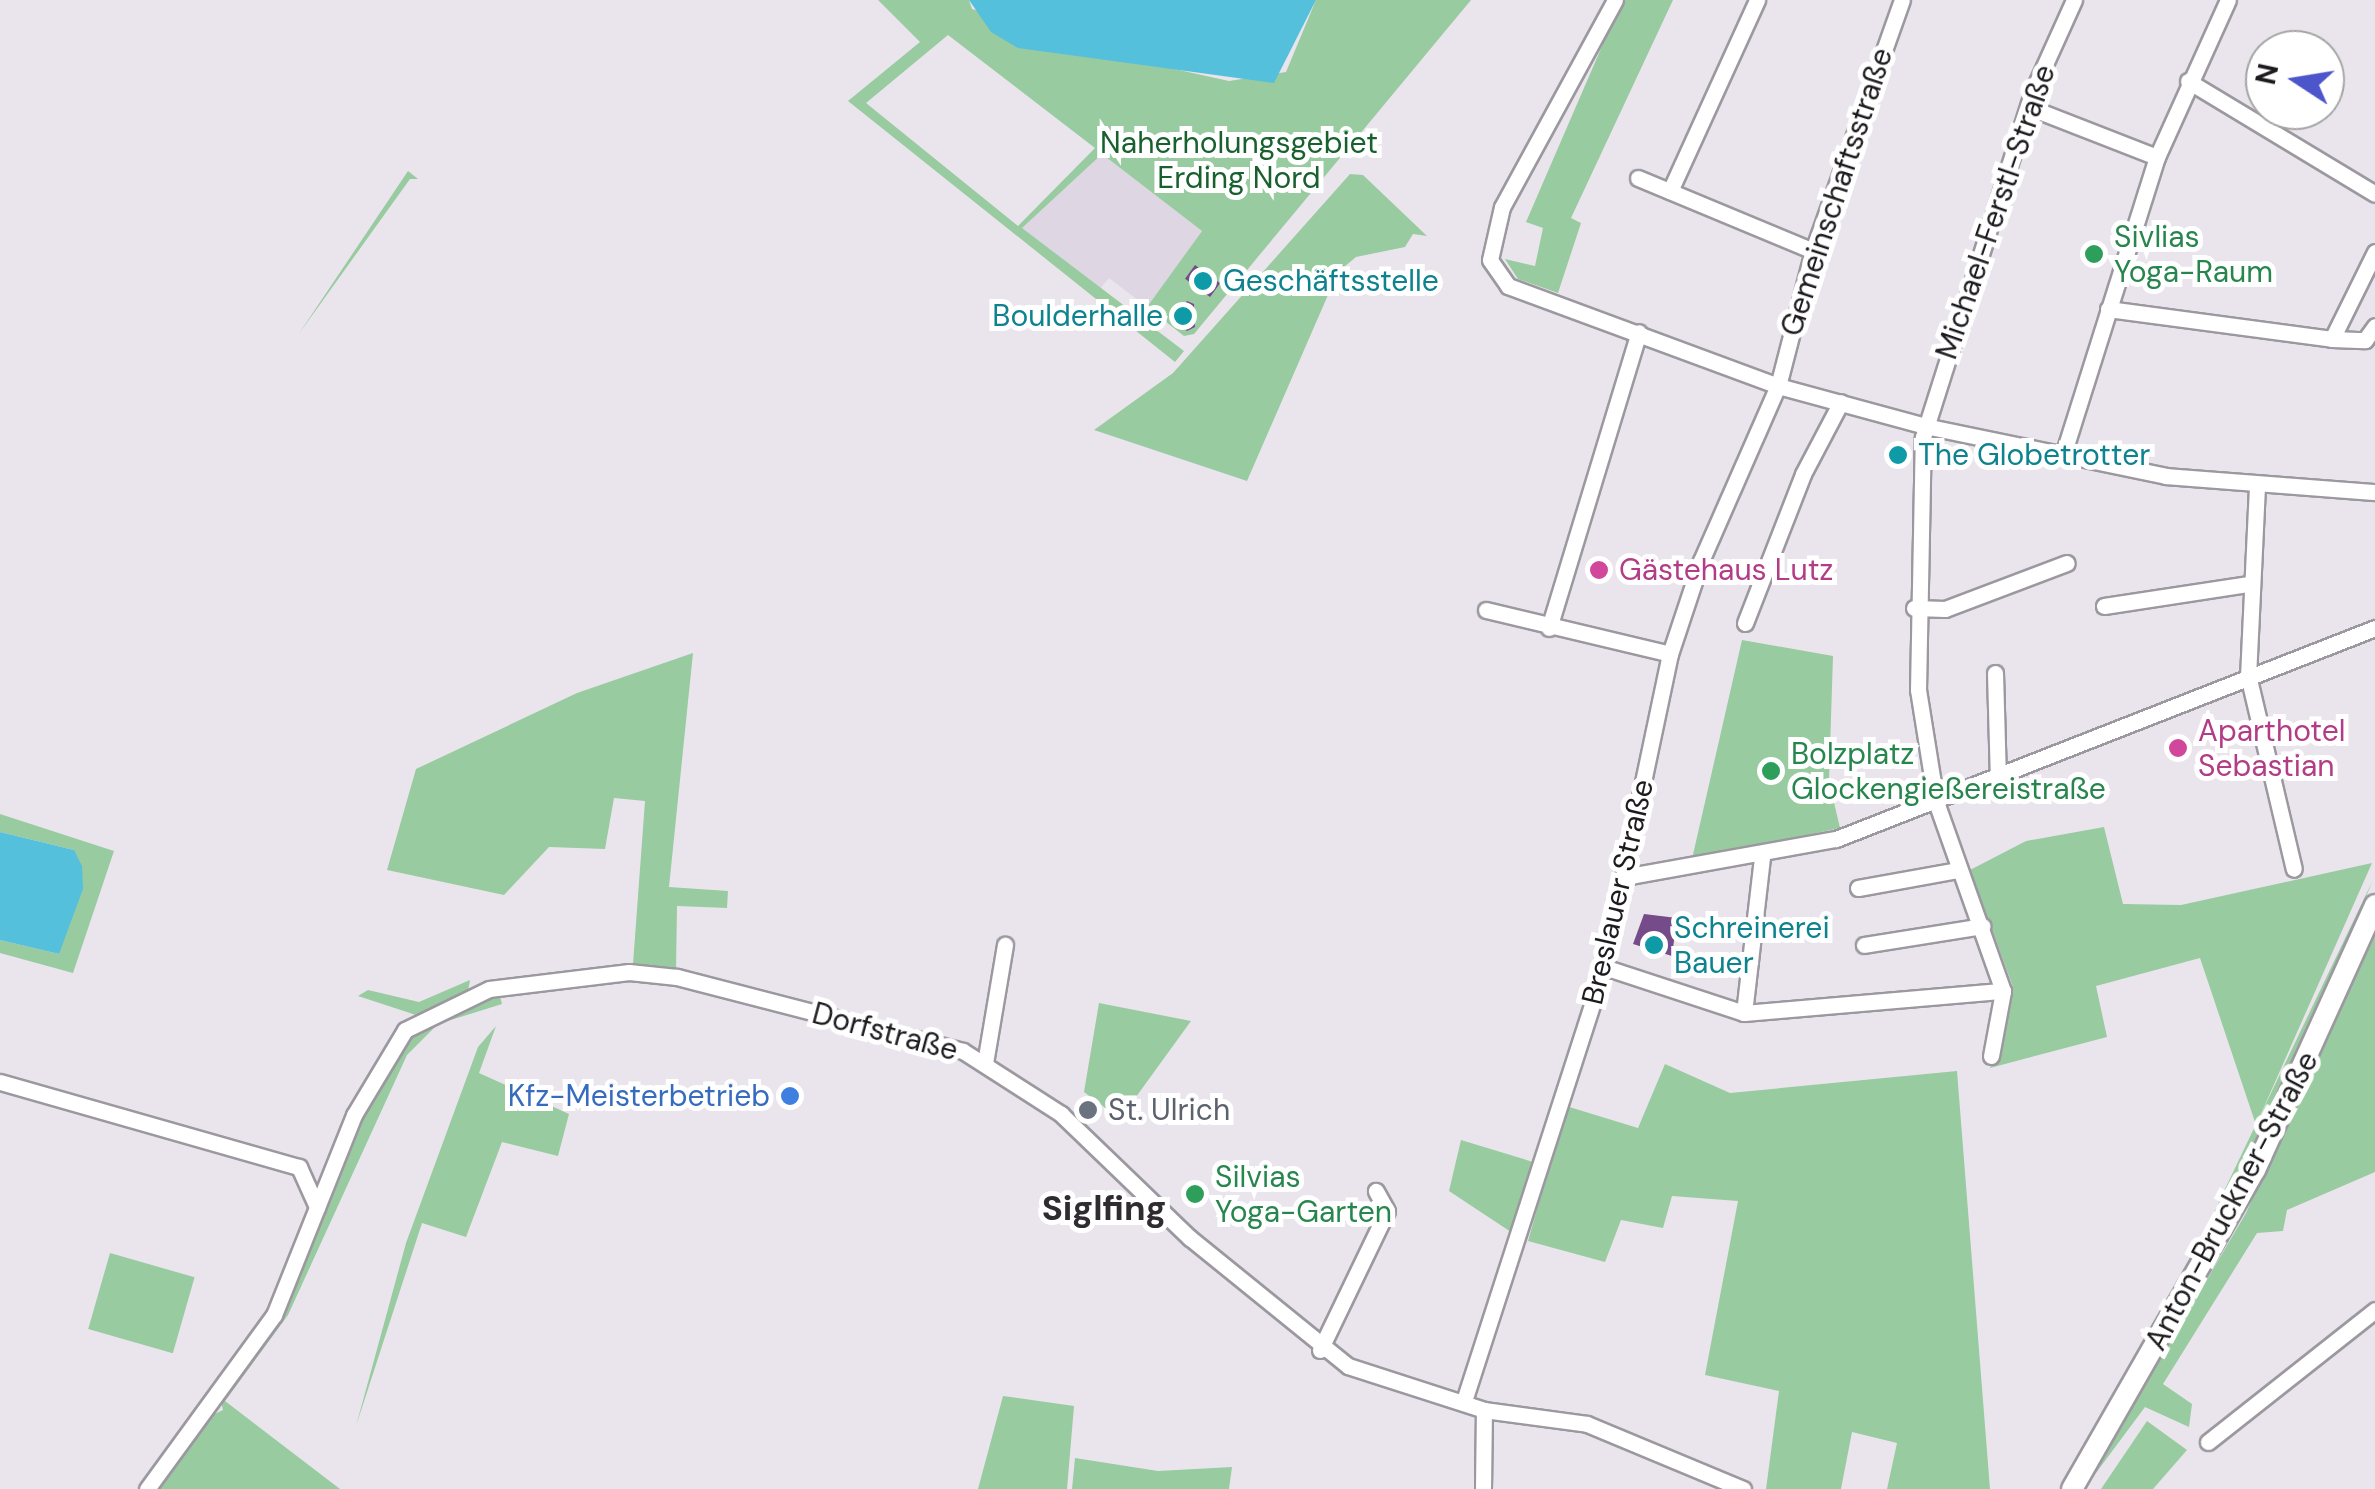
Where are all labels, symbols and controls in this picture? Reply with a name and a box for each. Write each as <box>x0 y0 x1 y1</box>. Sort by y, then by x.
north arrow <box>2245 30 2345 130</box>
street label: Gemeinschaftsstraße <box>1773 43 1901 341</box>
street label: Michael-Ferstl-Straße <box>1929 60 2063 364</box>
text: N <box>2247 60 2287 88</box>
park label: Naherholungsgebiet Erding Nord <box>1100 125 1378 196</box>
place label: Sivlias Yoga-Raum <box>2114 219 2273 290</box>
marker: Sivlias Yoga-Raum <box>2083 243 2105 265</box>
place label: Geschäftsstelle <box>1223 263 1439 299</box>
marker: Geschäftsstelle <box>1192 270 1214 292</box>
place label: Boulderhalle <box>992 298 1163 334</box>
marker: Boulderhalle <box>1172 305 1194 327</box>
place label: The Globetrotter <box>1918 437 2150 473</box>
marker: The Globetrotter <box>1887 444 1909 466</box>
place label: Gästehaus Lutz <box>1619 552 1833 588</box>
marker: Gästehaus Lutz <box>1588 559 1610 581</box>
place label: Aparthotel Sebastian <box>2198 713 2345 784</box>
place label: Bolzplatz Glockengießereistraße <box>1791 736 2106 806</box>
marker: Aparthotel Sebastian <box>2167 737 2189 759</box>
marker: Bolzplatz Glockengießereistraße <box>1760 760 1782 782</box>
street label: Breslauer Straße <box>1575 776 1661 1008</box>
place label: Schreinerei Bauer <box>1674 910 1830 980</box>
marker: Schreinerei Bauer <box>1643 934 1665 956</box>
street label: Dorfstraße <box>808 995 962 1069</box>
street label: Anton-Bruckner-Straße <box>2138 1046 2326 1356</box>
place label: Kfz-Meisterbetrieb <box>508 1078 770 1114</box>
marker: Kfz-Meisterbetrieb <box>779 1085 801 1107</box>
place label: St. Ulrich <box>1108 1092 1230 1128</box>
marker: St. Ulrich <box>1077 1099 1099 1121</box>
place label: Silvias Yoga-Garten <box>1215 1159 1392 1230</box>
marker: Silvias Yoga-Garten <box>1184 1183 1206 1205</box>
district label: Siglfing <box>1042 1187 1166 1229</box>

